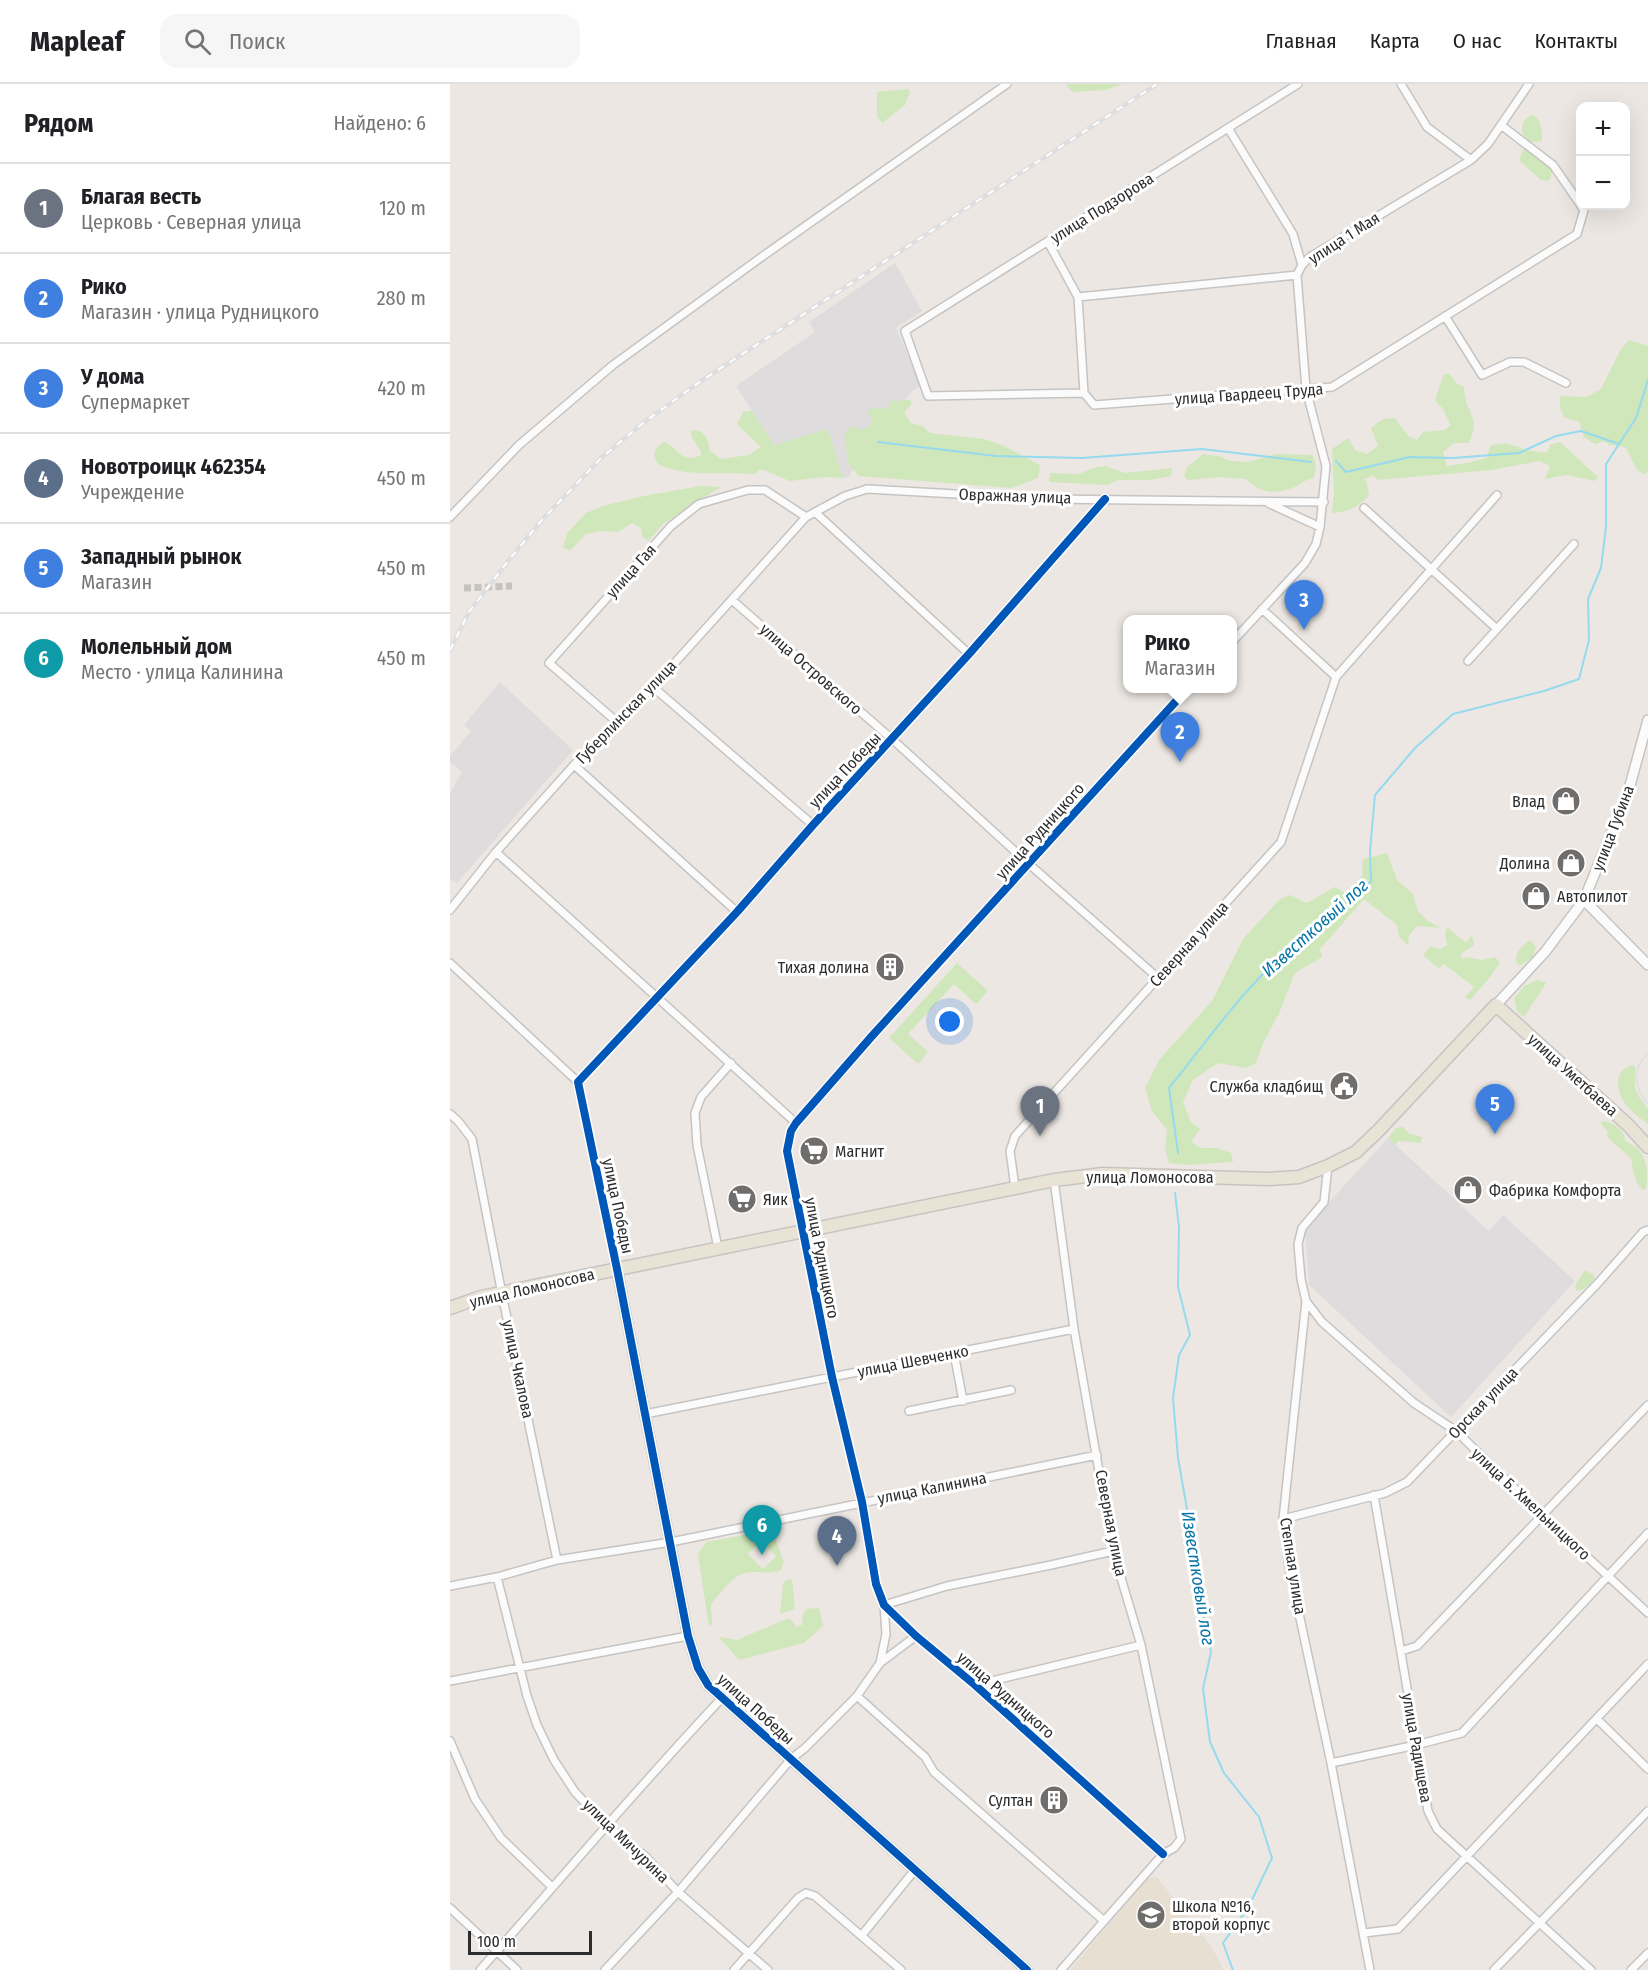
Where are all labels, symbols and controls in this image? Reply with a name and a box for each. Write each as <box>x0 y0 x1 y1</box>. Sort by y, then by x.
search box <box>160 14 580 68</box>
text: Mapleaf <box>30 25 124 58</box>
icon: search <box>181 25 214 58</box>
text: Поиск <box>229 28 285 55</box>
text: Главная <box>1266 28 1337 54</box>
text: Карта <box>1370 28 1420 54</box>
text: О нас <box>1453 28 1501 54</box>
text: Контакты <box>1534 28 1618 54</box>
map controls <box>1576 102 1630 210</box>
button: + <box>1576 102 1630 156</box>
text: Рядом <box>24 108 93 139</box>
text: Найдено: 6 <box>333 111 426 135</box>
button: − <box>1576 156 1630 210</box>
street label: улица Подзорова <box>1047 169 1157 247</box>
text: Благая весть <box>81 183 201 210</box>
text: 1 <box>39 196 48 220</box>
text: 120 m <box>379 196 426 220</box>
street label: улица 1 Мая <box>1305 208 1383 268</box>
text: Церковь · Северная улица <box>81 210 302 234</box>
text: Рико <box>81 273 127 300</box>
text: 2 <box>39 286 48 310</box>
text: 280 m <box>377 286 426 310</box>
text: Магазин · улица Рудницкого <box>81 300 319 324</box>
text: У дома <box>81 363 144 390</box>
text: 3 <box>39 376 48 400</box>
text: 420 m <box>377 376 426 400</box>
street label: улица Гвардеец Труда <box>1174 379 1324 409</box>
text: Супермаркет <box>81 390 190 414</box>
text: Новотроицк 462354 <box>81 453 266 480</box>
text: 4 <box>38 466 49 490</box>
text: 450 m <box>377 466 426 490</box>
text: Учреждение <box>81 480 184 504</box>
street label: Овражная улица <box>958 485 1072 507</box>
street label: улица Гая <box>602 540 660 602</box>
text: Западный рынок <box>81 543 242 570</box>
text: 5 <box>39 556 48 580</box>
text: 450 m <box>377 556 426 580</box>
text: Магазин <box>81 570 152 594</box>
pin: 3 <box>1284 580 1324 630</box>
popup <box>1123 615 1237 693</box>
street label: улица Островского <box>756 620 866 718</box>
text: Рико <box>1144 629 1190 656</box>
text: Молельный дом <box>81 633 232 660</box>
text: 6 <box>38 646 49 670</box>
text: 450 m <box>377 646 426 670</box>
street label: Губерлинская улица <box>572 656 680 768</box>
text: Магазин <box>1144 656 1216 680</box>
text: Место · улица Калинина <box>81 660 283 684</box>
pin: 2 <box>1160 712 1200 762</box>
street label: улица Победы <box>805 728 885 812</box>
street label: улица Рудницкого <box>992 779 1088 883</box>
street label: улица Губина <box>1588 782 1638 874</box>
shop icon: Влад <box>1550 785 1582 817</box>
place label: Влад <box>1512 792 1545 811</box>
shop icon: Долина <box>1555 847 1587 879</box>
place label: Долина <box>1499 854 1550 873</box>
water label: Известковый лог <box>1257 874 1373 982</box>
shop icon: Автопилот <box>1520 880 1552 912</box>
place label: Автопилот <box>1557 887 1628 906</box>
street label: Северная улица <box>1146 897 1232 991</box>
building icon: Тихая долина <box>874 951 906 983</box>
place label: Тихая долина <box>778 958 869 977</box>
your location <box>935 1007 964 1036</box>
street label: улица Уметбаева <box>1524 1030 1622 1120</box>
public building icon: Служба кладбищ <box>1328 1070 1360 1102</box>
place label: Служба кладбищ <box>1210 1077 1323 1096</box>
pin: 5 <box>1476 1084 1514 1134</box>
pin: 1 <box>1020 1086 1060 1136</box>
supermarket icon: Магнит <box>798 1135 830 1167</box>
place label: Магнит <box>835 1142 885 1161</box>
street label: улица Победы <box>599 1157 637 1255</box>
street label: улица Ломоносова <box>1086 1168 1214 1187</box>
shop icon: Фабрика Комфорта <box>1452 1174 1484 1206</box>
place label: Фабрика Комфорта <box>1489 1181 1621 1200</box>
supermarket icon: Яик <box>726 1183 758 1215</box>
place label: Яик <box>763 1190 788 1209</box>
street label: улица Рудницкого <box>801 1196 843 1320</box>
street label: улица Ломоносова <box>468 1264 596 1312</box>
street label: улица Чкалова <box>498 1318 538 1420</box>
street label: улица Шевченко <box>856 1341 970 1381</box>
street label: Орская улица <box>1444 1363 1522 1443</box>
street label: улица Б. Хмельницкого <box>1468 1444 1594 1564</box>
street label: улица Калинина <box>876 1468 988 1508</box>
street label: Северная улица <box>1091 1468 1131 1578</box>
pin: 6 <box>742 1506 782 1555</box>
water label: Известковый лог <box>1177 1509 1220 1647</box>
pin: 4 <box>818 1516 856 1566</box>
street label: Степная улица <box>1276 1516 1310 1616</box>
street label: улица Рудницкого <box>953 1648 1059 1742</box>
street label: улица Победы <box>714 1670 798 1748</box>
street label: улица Радищева <box>1398 1692 1436 1804</box>
building icon: Султан <box>1038 1784 1070 1816</box>
place label: Султан <box>988 1791 1033 1810</box>
street label: улица Мичурина <box>579 1795 673 1887</box>
place label: Школа №16, второй корпус <box>1172 1897 1270 1934</box>
school or university icon: Школа №16, второй корпус <box>1135 1899 1167 1931</box>
scale bar <box>468 1928 592 1956</box>
text: 100 m <box>477 1932 516 1951</box>

